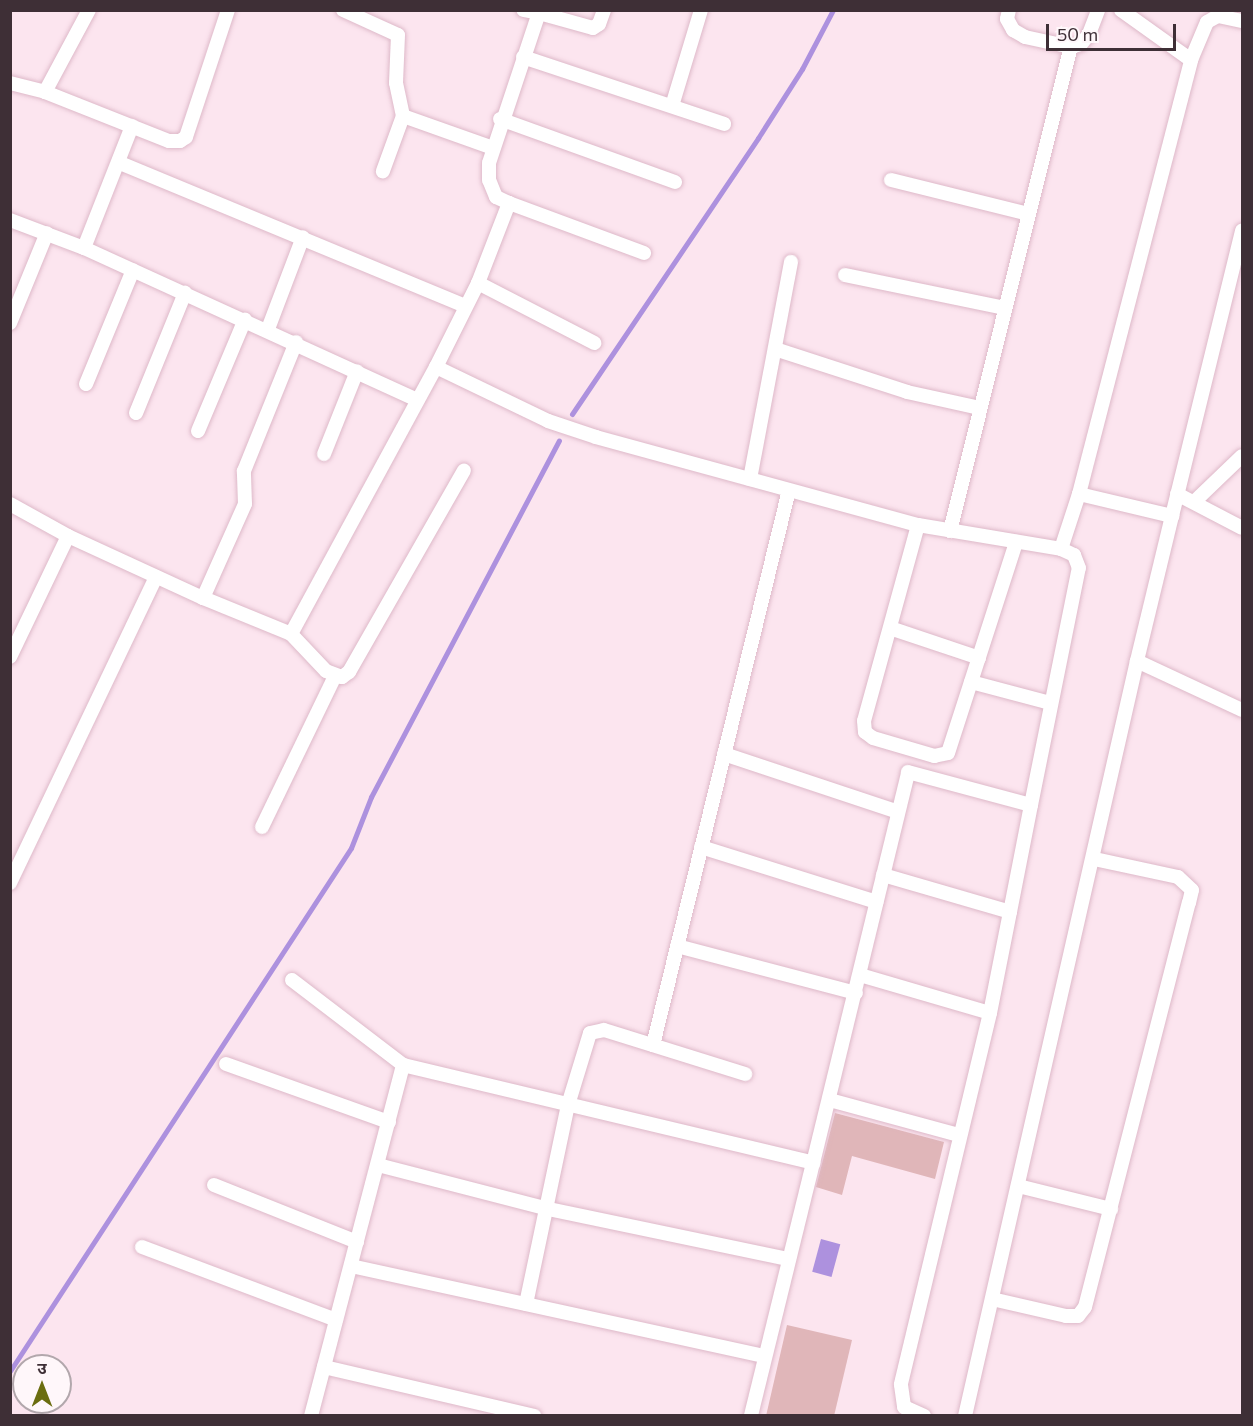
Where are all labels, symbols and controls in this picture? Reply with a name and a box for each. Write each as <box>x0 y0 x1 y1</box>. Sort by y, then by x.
scale bar <box>1049 12 1180 50</box>
text: 50 m <box>1057 23 1098 45</box>
north arrow <box>12 1354 72 1414</box>
text: उ <box>37 1358 47 1377</box>

